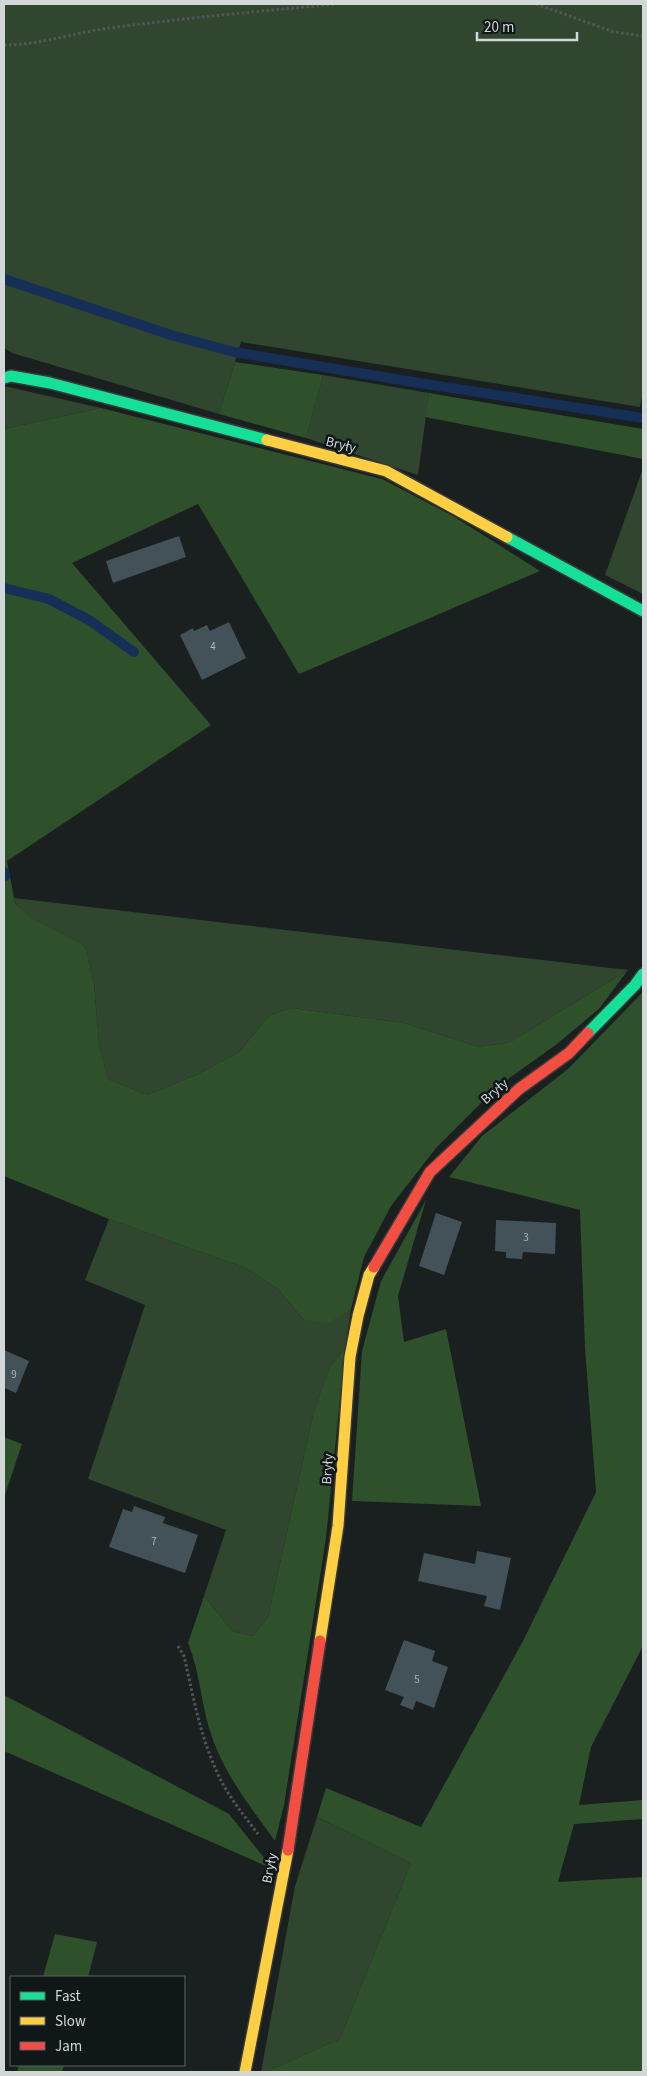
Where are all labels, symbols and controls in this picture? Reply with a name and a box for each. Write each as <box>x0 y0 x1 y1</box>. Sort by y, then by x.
scale bar <box>477 10 577 42</box>
text: 20 m <box>484 17 514 38</box>
street label: Bryły <box>323 432 359 458</box>
house number: 4 <box>210 639 216 654</box>
street label: Bryły <box>477 1074 513 1109</box>
house number: 3 <box>523 1230 529 1245</box>
house number: 9 <box>11 1367 17 1382</box>
street label: Bryły <box>317 1453 339 1485</box>
house number: 7 <box>151 1534 157 1549</box>
house number: 5 <box>414 1672 420 1687</box>
street label: Bryły <box>257 1851 283 1885</box>
legend <box>10 1976 185 2066</box>
text: Fast <box>55 1986 81 2007</box>
text: Slow <box>55 2011 86 2032</box>
text: Jam <box>55 2036 82 2057</box>

